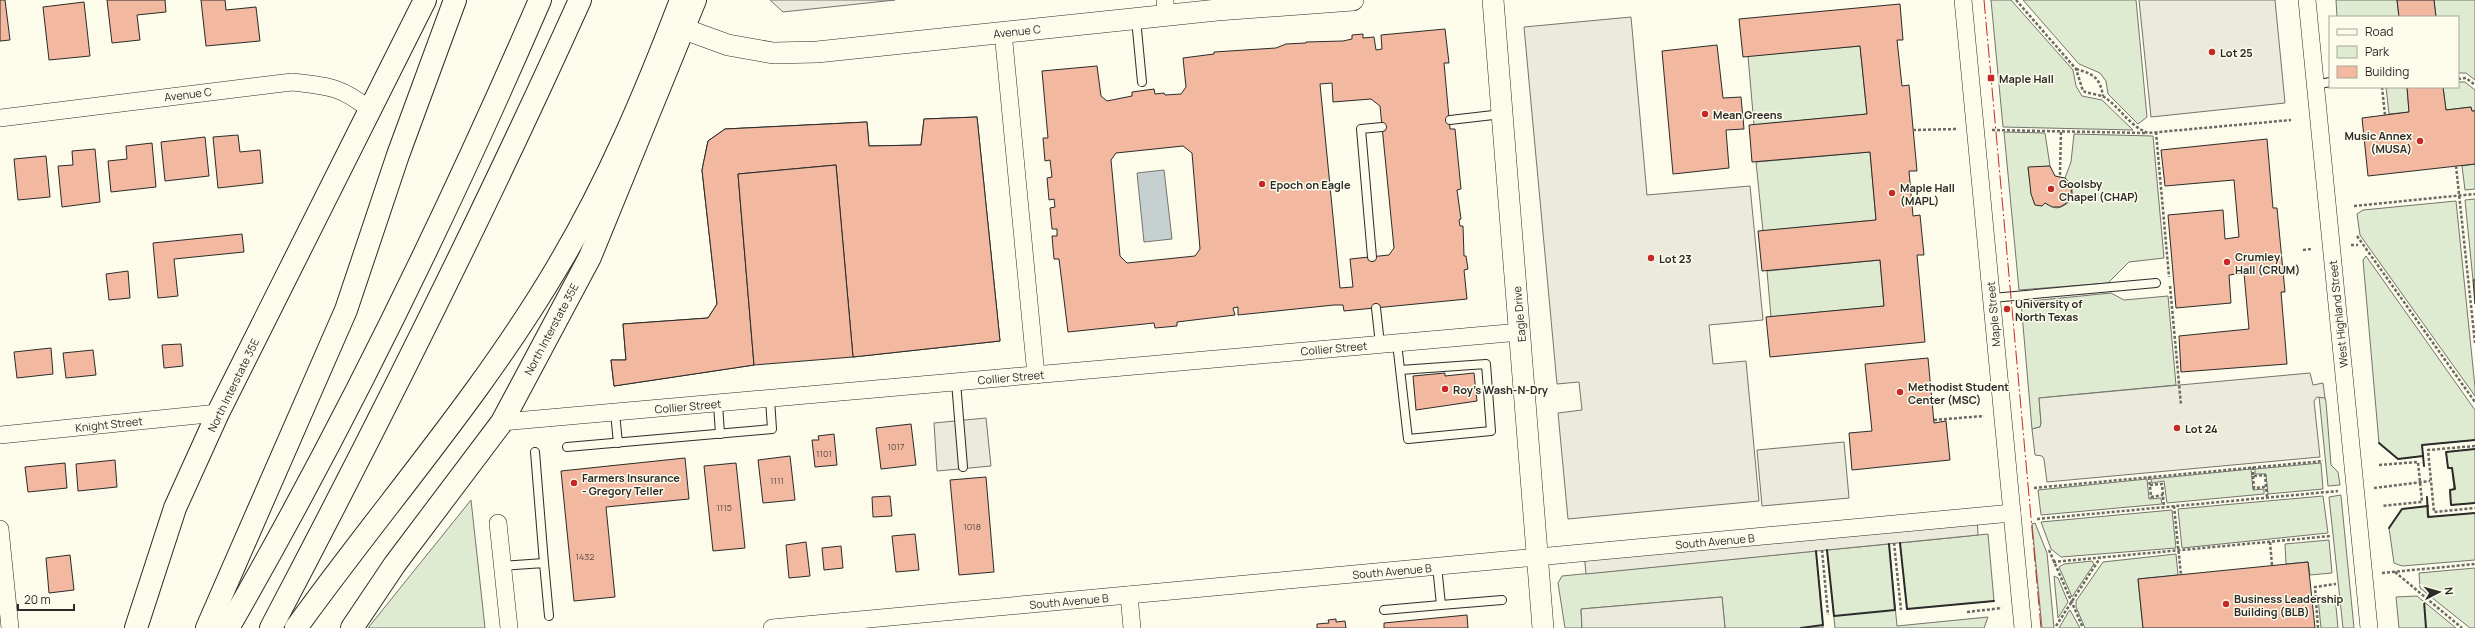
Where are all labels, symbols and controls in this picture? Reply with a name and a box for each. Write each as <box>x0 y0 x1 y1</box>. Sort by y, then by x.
legend <box>2329 16 2459 88</box>
street label: Avenue C <box>992 21 1042 41</box>
text: Road <box>2365 23 2393 40</box>
text: Park <box>2365 43 2390 60</box>
place label: Lot 25 <box>2220 45 2253 60</box>
marker: Lot 25 <box>2207 47 2217 57</box>
text: Building <box>2365 63 2409 80</box>
place label: Maple Hall <box>1999 71 2054 86</box>
marker: Maple Hall <box>1986 73 1996 83</box>
street label: Avenue C <box>163 84 213 104</box>
place label: Mean Greens <box>1713 107 1783 122</box>
marker: Mean Greens <box>1700 109 1710 119</box>
place label: Music Annex (MUSA) <box>2345 128 2412 156</box>
marker: Music Annex (MUSA) <box>2415 136 2425 146</box>
place label: Goolsby Chapel (CHAP) <box>2059 176 2139 204</box>
place label: Epoch on Eagle <box>1270 177 1351 192</box>
marker: Epoch on Eagle <box>1257 179 1267 189</box>
place label: Maple Hall (MAPL) <box>1900 180 1955 208</box>
marker: Goolsby Chapel (CHAP) <box>2046 184 2056 194</box>
marker: Maple Hall (MAPL) <box>1887 188 1897 198</box>
place label: Crumley Hall (CRUM) <box>2235 249 2300 277</box>
place label: Lot 23 <box>1659 251 1692 266</box>
marker: Lot 23 <box>1646 253 1656 263</box>
marker: Crumley Hall (CRUM) <box>2222 257 2232 267</box>
street label: West Highland Street <box>2325 260 2351 368</box>
street label: North Interstate 35E <box>520 280 582 378</box>
street label: Maple Street <box>1983 281 2003 347</box>
street label: Eagle Drive <box>1509 285 1529 342</box>
place label: University of North Texas <box>2015 296 2083 324</box>
marker: University of North Texas <box>2002 304 2012 314</box>
street label: North Interstate 35E <box>204 336 262 434</box>
street label: Collier Street <box>1300 338 1368 358</box>
street label: Collier Street <box>977 367 1045 387</box>
place label: Methodist Student Center (MSC) <box>1908 379 2009 407</box>
place label: Roy's Wash-N-Dry <box>1453 382 1549 397</box>
marker: Roy's Wash-N-Dry <box>1440 384 1450 394</box>
marker: Methodist Student Center (MSC) <box>1895 387 1905 397</box>
street label: Collier Street <box>654 396 722 416</box>
street label: Knight Street <box>75 413 143 435</box>
place label: Lot 24 <box>2185 421 2218 436</box>
marker: Lot 24 <box>2172 423 2182 433</box>
house number: 1017 <box>887 440 905 453</box>
house number: 1101 <box>816 447 832 460</box>
place label: Farmers Insurance - Gregory Teller <box>582 470 680 498</box>
house number: 1111 <box>770 474 784 487</box>
marker: Farmers Insurance - Gregory Teller <box>569 478 579 488</box>
house number: 1115 <box>716 501 732 514</box>
house number: 1018 <box>963 520 981 533</box>
street label: South Avenue B <box>1675 530 1756 552</box>
house number: 1432 <box>576 550 594 563</box>
street label: South Avenue B <box>1352 560 1433 582</box>
north arrow <box>2419 572 2459 612</box>
scale bar <box>18 586 74 612</box>
text: N <box>2442 586 2457 596</box>
street label: South Avenue B <box>1029 590 1110 612</box>
text: 20 m <box>24 591 51 608</box>
place label: Business Leadership Building (BLB) <box>2234 591 2344 619</box>
marker: Business Leadership Building (BLB) <box>2221 599 2231 609</box>

